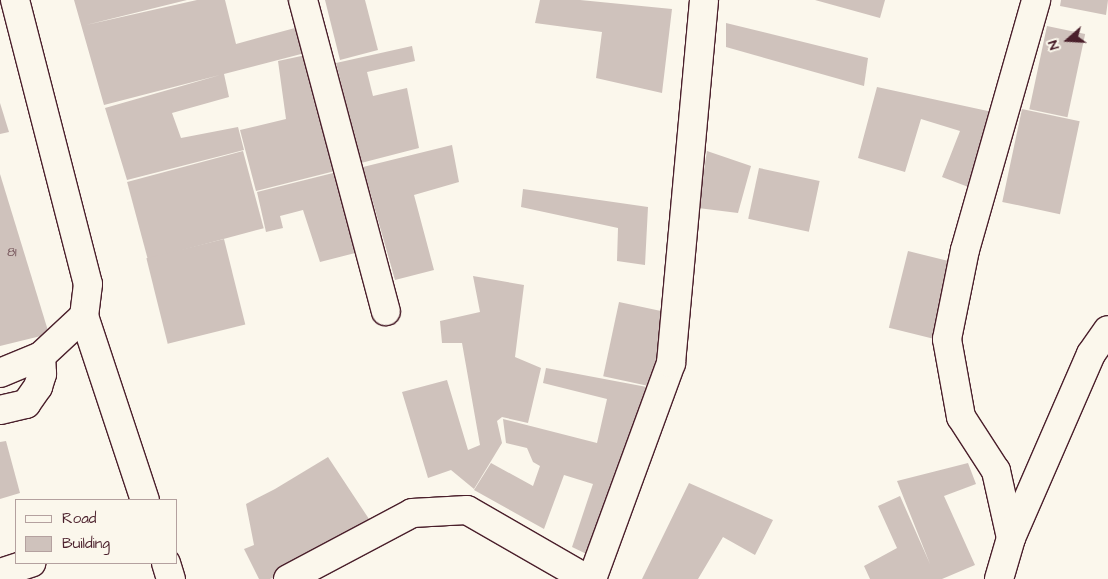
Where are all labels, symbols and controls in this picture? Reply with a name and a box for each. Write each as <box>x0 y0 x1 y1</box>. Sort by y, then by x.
north arrow <box>1043 15 1093 65</box>
text: N <box>1043 37 1065 52</box>
house number: 81 <box>7 246 17 260</box>
legend <box>15 499 178 564</box>
text: Road <box>62 508 96 529</box>
text: Building <box>62 533 110 554</box>

